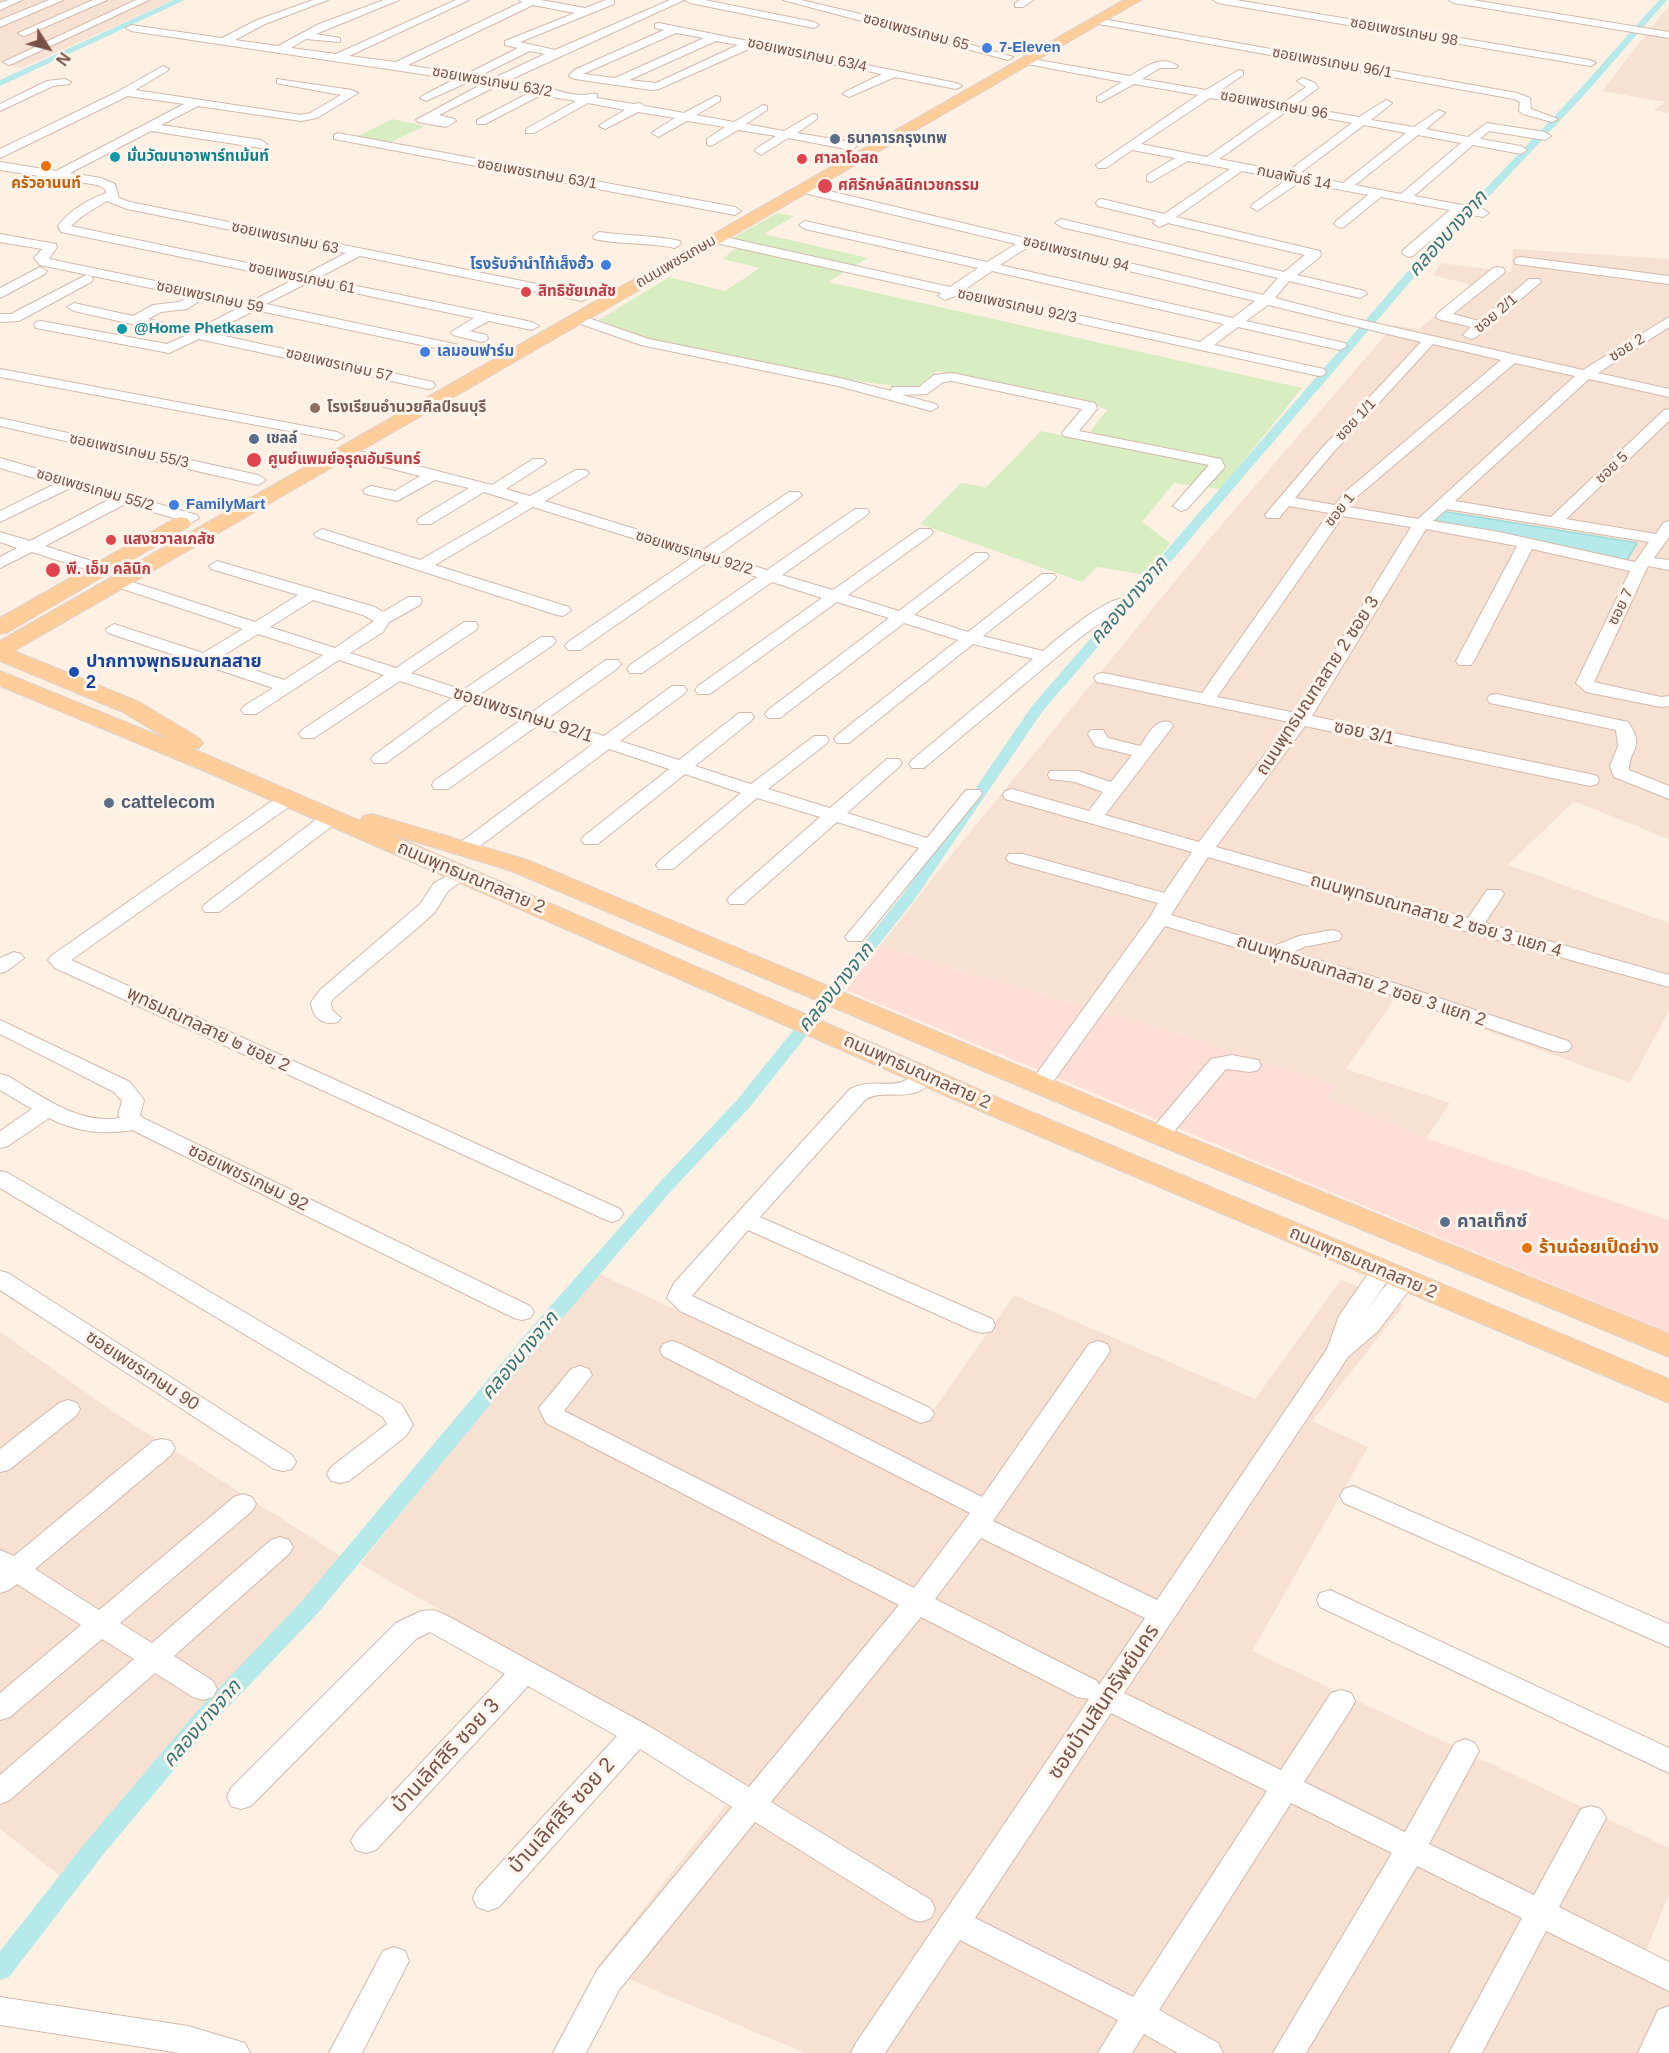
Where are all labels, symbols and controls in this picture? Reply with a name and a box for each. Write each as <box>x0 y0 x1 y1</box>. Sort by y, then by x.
street label: ซอยเพชรเกษม 65 <box>861 9 971 55</box>
street label: ซอยเพชรเกษม 98 <box>1349 14 1459 50</box>
north arrow <box>18 18 78 78</box>
street label: ซอยเพชรเกษม 63/4 <box>746 34 868 76</box>
place label: 7-Eleven <box>999 39 1061 57</box>
marker: 7-Eleven <box>980 41 994 55</box>
street label: ซอยเพชรเกษม 96/1 <box>1271 44 1393 82</box>
text: N <box>53 49 73 69</box>
street label: ซอยเพชรเกษม 63/2 <box>431 63 553 101</box>
street label: ซอยเพชรเกษม 96 <box>1219 87 1329 123</box>
place label: ธนาคารกรุงเทพ <box>847 130 947 148</box>
marker: ธนาคารกรุงเทพ <box>828 132 842 146</box>
place label: มั่นวัฒนาอาพาร์ทเม้นท์ <box>127 148 269 166</box>
marker: มั่นวัฒนาอาพาร์ทเม้นท์ <box>108 150 122 164</box>
place label: ศาลาโอสถ <box>814 150 878 168</box>
marker: ศาลาโอสถ <box>795 152 809 166</box>
street label: ซอยเพชรเกษม 63/1 <box>476 155 598 193</box>
marker: ครัวอานนท์ <box>39 159 53 173</box>
street label: กมลพันธ์ 14 <box>1255 162 1333 194</box>
place label: ครัวอานนท์ <box>11 175 81 193</box>
marker: ศศิรักษ์คลินิกเวชกรรม <box>816 177 834 195</box>
place label: ศศิรักษ์คลินิกเวชกรรม <box>838 177 979 195</box>
water label: คลองบางจาก <box>1403 186 1493 282</box>
street label: ซอยเพชรเกษม 63 <box>230 218 340 258</box>
street label: ถนนเพชรเกษม <box>633 232 719 292</box>
street label: ซอยเพชรเกษม 94 <box>1021 232 1131 276</box>
place label: โรงรับจำนำไท้เส็งฮั้ว <box>470 256 594 274</box>
street label: ซอยเพชรเกษม 61 <box>247 258 357 298</box>
marker: โรงรับจำนำไท้เส็งฮั้ว <box>599 258 613 272</box>
street label: ซอยเพชรเกษม 59 <box>155 277 265 317</box>
place label: สิทธิชัยเภสัช <box>538 283 616 301</box>
marker: สิทธิชัยเภสัช <box>519 285 533 299</box>
street label: ซอยเพชรเกษม 92/3 <box>956 285 1078 327</box>
street label: ซอย 2/1 <box>1471 291 1521 337</box>
place label: @Home Phetkasem <box>134 320 274 338</box>
marker: @Home Phetkasem <box>115 322 129 336</box>
street label: ซอย 2 <box>1606 330 1648 366</box>
place label: เลมอนฟาร์ม <box>437 343 514 361</box>
street label: ซอยเพชรเกษม 57 <box>284 344 394 386</box>
marker: เลมอนฟาร์ม <box>418 345 432 359</box>
street label: ซอย 1/1 <box>1332 395 1380 445</box>
place label: โรงเรียนอำนวยศิลป์ธนบุรี <box>327 399 486 417</box>
marker: โรงเรียนอำนวยศิลป์ธนบุรี <box>308 401 322 415</box>
street label: ซอยเพชรเกษม 55/3 <box>68 430 190 472</box>
place label: เชลล์ <box>266 430 298 448</box>
marker: เชลล์ <box>247 432 261 446</box>
street label: ซอย 5 <box>1592 448 1632 488</box>
marker: ศูนย์แพมย์อรุณอัมรินทร์ <box>245 451 263 469</box>
place label: ศูนย์แพมย์อรุณอัมรินทร์ <box>268 451 420 469</box>
street label: ซอยเพชรเกษม 55/2 <box>34 465 156 515</box>
street label: ซอย 1 <box>1321 489 1359 531</box>
place label: FamilyMart <box>186 496 265 514</box>
marker: FamilyMart <box>167 498 181 512</box>
street label: ซอยเพชรเกษม 92/2 <box>633 527 755 579</box>
place label: แสงชวาลเภสัช <box>123 531 215 549</box>
marker: แสงชวาลเภสัช <box>104 533 118 547</box>
water label: คลองบางจาก <box>1085 553 1173 649</box>
marker: พี. เอ็ม คลินิก <box>44 561 62 579</box>
place label: พี. เอ็ม คลินิก <box>66 561 151 579</box>
street label: ซอย 7 <box>1605 586 1637 628</box>
street label: ถนนพุทธมณฑลสาย 2 ซอย 3 <box>1252 592 1384 780</box>
place label: ปากทางพุทธมณฑลสาย 2 <box>86 651 262 694</box>
marker: ปากทางพุทธมณฑลสาย 2 <box>67 665 81 679</box>
street label: ซอยเพชรเกษม 92/1 <box>450 682 596 748</box>
street label: ซอย 3/1 <box>1332 716 1396 750</box>
place label: cattelecom <box>121 792 215 814</box>
marker: cattelecom <box>102 796 116 810</box>
street label: ถนนพุทธมณฑลสาย 2 <box>394 837 548 919</box>
street label: ถนนพุทธมณฑลสาย 2 ซอย 3 แยก 4 <box>1308 870 1564 962</box>
street label: ถนนพุทธมณฑลสาย 2 ซอย 3 แยก 2 <box>1234 930 1488 1032</box>
water label: คลองบางจาก <box>793 939 879 1037</box>
street label: พุทธมณฑลสาย ๒ ซอย 2 <box>123 983 293 1077</box>
street label: ถนนพุทธมณฑลสาย 2 <box>840 1030 994 1114</box>
street label: ซอยเพชรเกษม 92 <box>184 1140 312 1216</box>
place label: คาลเท็กซ์ <box>1457 1211 1527 1233</box>
marker: คาลเท็กซ์ <box>1438 1215 1452 1229</box>
street label: ถนนพุทธมณฑลสาย 2 <box>1286 1222 1440 1304</box>
place label: ร้านฉ๋อยเป็ดย่าง <box>1539 1237 1659 1259</box>
marker: ร้านฉ๋อยเป็ดย่าง <box>1520 1241 1534 1255</box>
water label: คลองบางจาก <box>476 1307 564 1405</box>
street label: ซอยเพชรเกษม 90 <box>81 1326 203 1416</box>
street label: ซอยบ้านสินทรัพย์นคร <box>1043 1620 1165 1784</box>
water label: คลองบางจาก <box>158 1676 246 1772</box>
street label: บ้านเลิศสิริ ซอย 3 <box>387 1694 505 1818</box>
street label: บ้านเลิศสิริ ซอย 2 <box>503 1753 621 1879</box>

